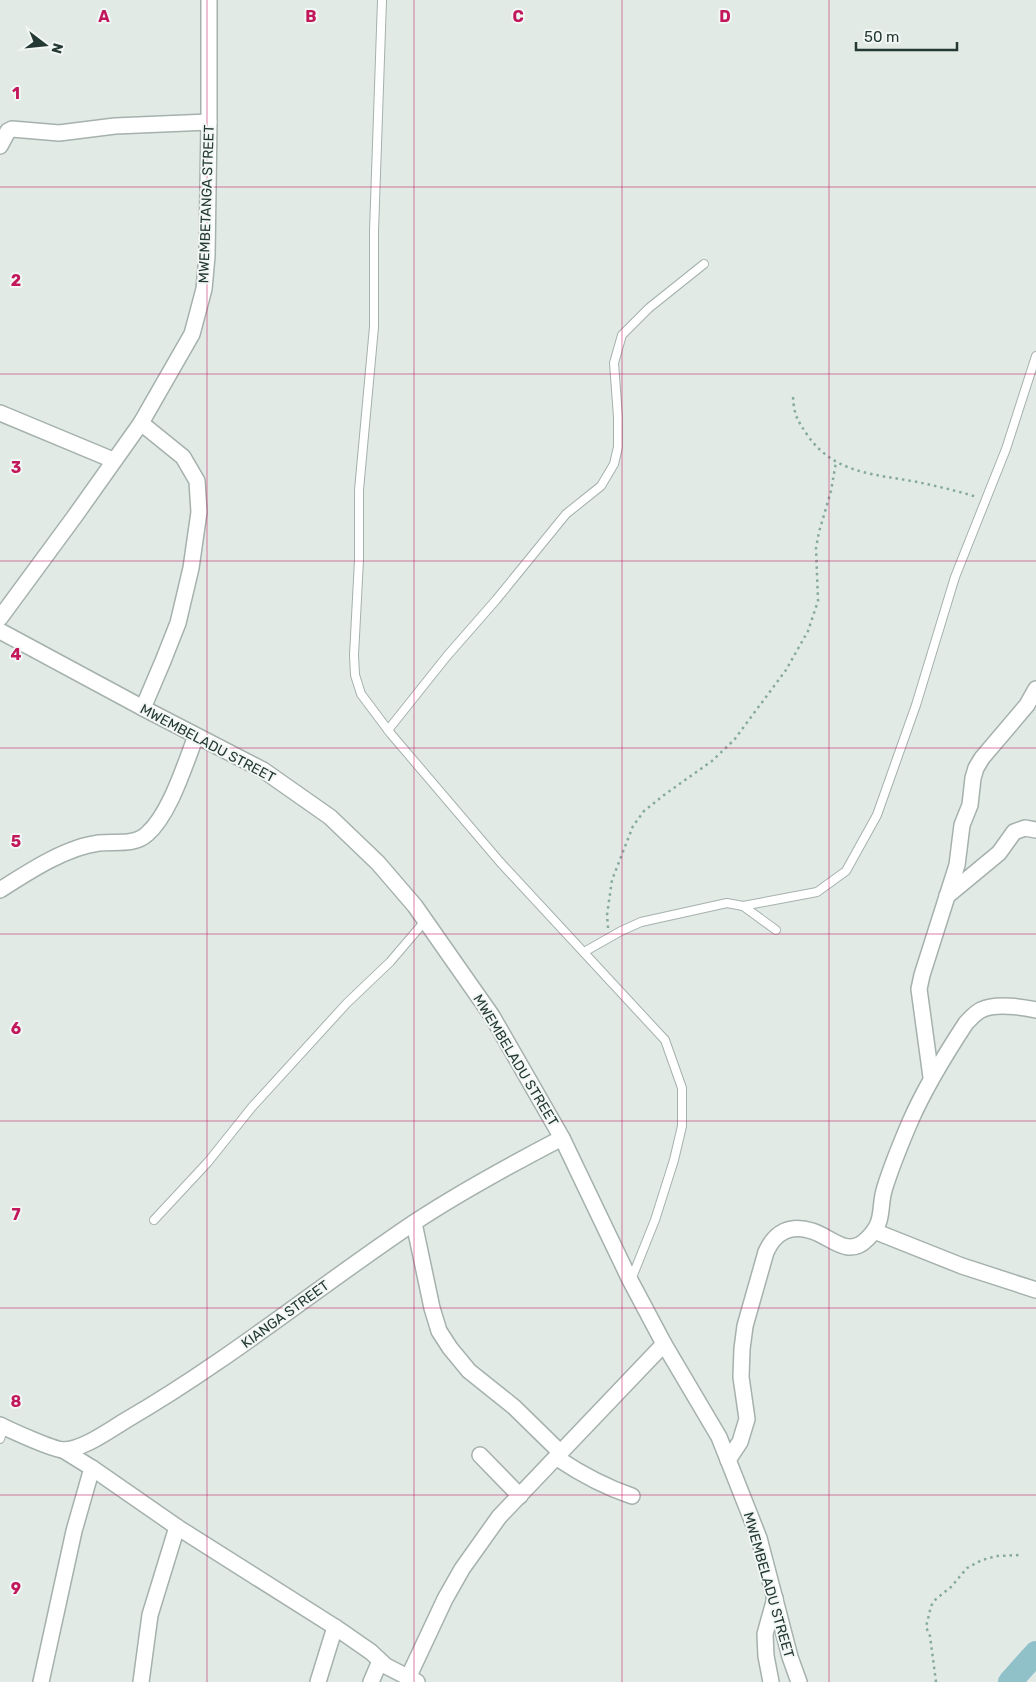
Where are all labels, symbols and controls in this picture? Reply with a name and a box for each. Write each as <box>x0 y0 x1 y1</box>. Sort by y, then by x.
text: A <box>98 7 110 26</box>
text: B <box>305 7 317 26</box>
text: C <box>512 7 524 26</box>
text: D <box>719 7 731 26</box>
north arrow <box>20 20 70 70</box>
scale bar <box>856 20 957 52</box>
text: 50 m <box>864 28 899 46</box>
text: N <box>47 41 67 56</box>
text: 1 <box>12 84 20 103</box>
street label: MWEMBETANGA STREET <box>195 124 218 284</box>
text: 2 <box>11 271 21 290</box>
text: 3 <box>11 458 21 477</box>
text: 4 <box>11 645 22 664</box>
street label: MWEMBELADU STREET <box>137 701 278 786</box>
text: 5 <box>11 832 21 851</box>
street label: MWEMBELADU STREET <box>469 991 562 1129</box>
text: 6 <box>11 1019 21 1038</box>
text: 7 <box>11 1205 21 1224</box>
street label: KIANGA STREET <box>238 1277 332 1352</box>
text: 8 <box>11 1392 22 1411</box>
street label: MWEMBELADU STREET <box>740 1510 797 1660</box>
text: 9 <box>11 1579 21 1598</box>

